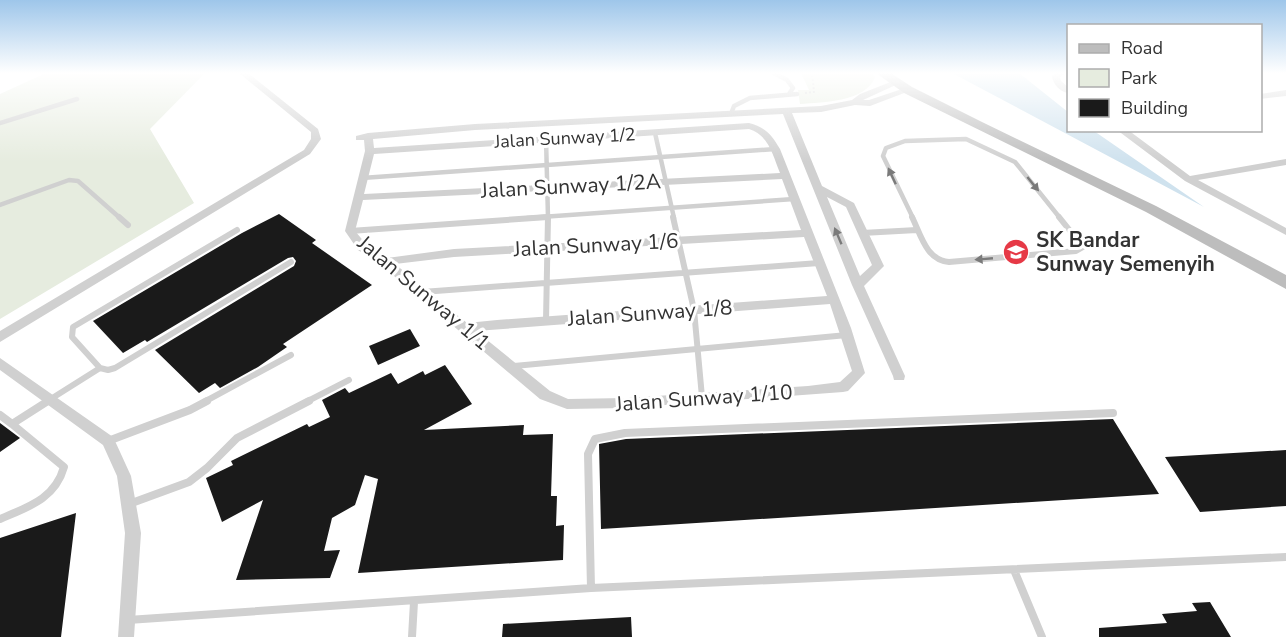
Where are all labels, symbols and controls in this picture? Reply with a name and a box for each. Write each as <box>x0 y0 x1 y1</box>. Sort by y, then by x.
legend <box>1067 24 1262 132</box>
text: Road <box>1121 36 1163 60</box>
text: Park <box>1121 66 1158 90</box>
text: Building <box>1121 96 1188 120</box>
street label: Jalan Sunway 1/2 <box>493 122 636 154</box>
street label: Jalan Sunway 1/2A <box>479 167 662 205</box>
one-way arrow <box>888 168 897 185</box>
one-way arrow <box>1026 176 1039 192</box>
place label: SK Bandar Sunway Semenyih <box>1036 226 1215 278</box>
street label: Jalan Sunway 1/6 <box>512 227 679 263</box>
one-way arrow <box>833 227 843 245</box>
street label: Jalan Sunway 1/1 <box>351 229 496 357</box>
school or university icon: SK Bandar Sunway Semenyih <box>1001 237 1031 267</box>
one-way arrow <box>974 254 993 264</box>
street label: Jalan Sunway 1/8 <box>566 293 733 333</box>
street label: Jalan Sunway 1/10 <box>613 378 794 418</box>

